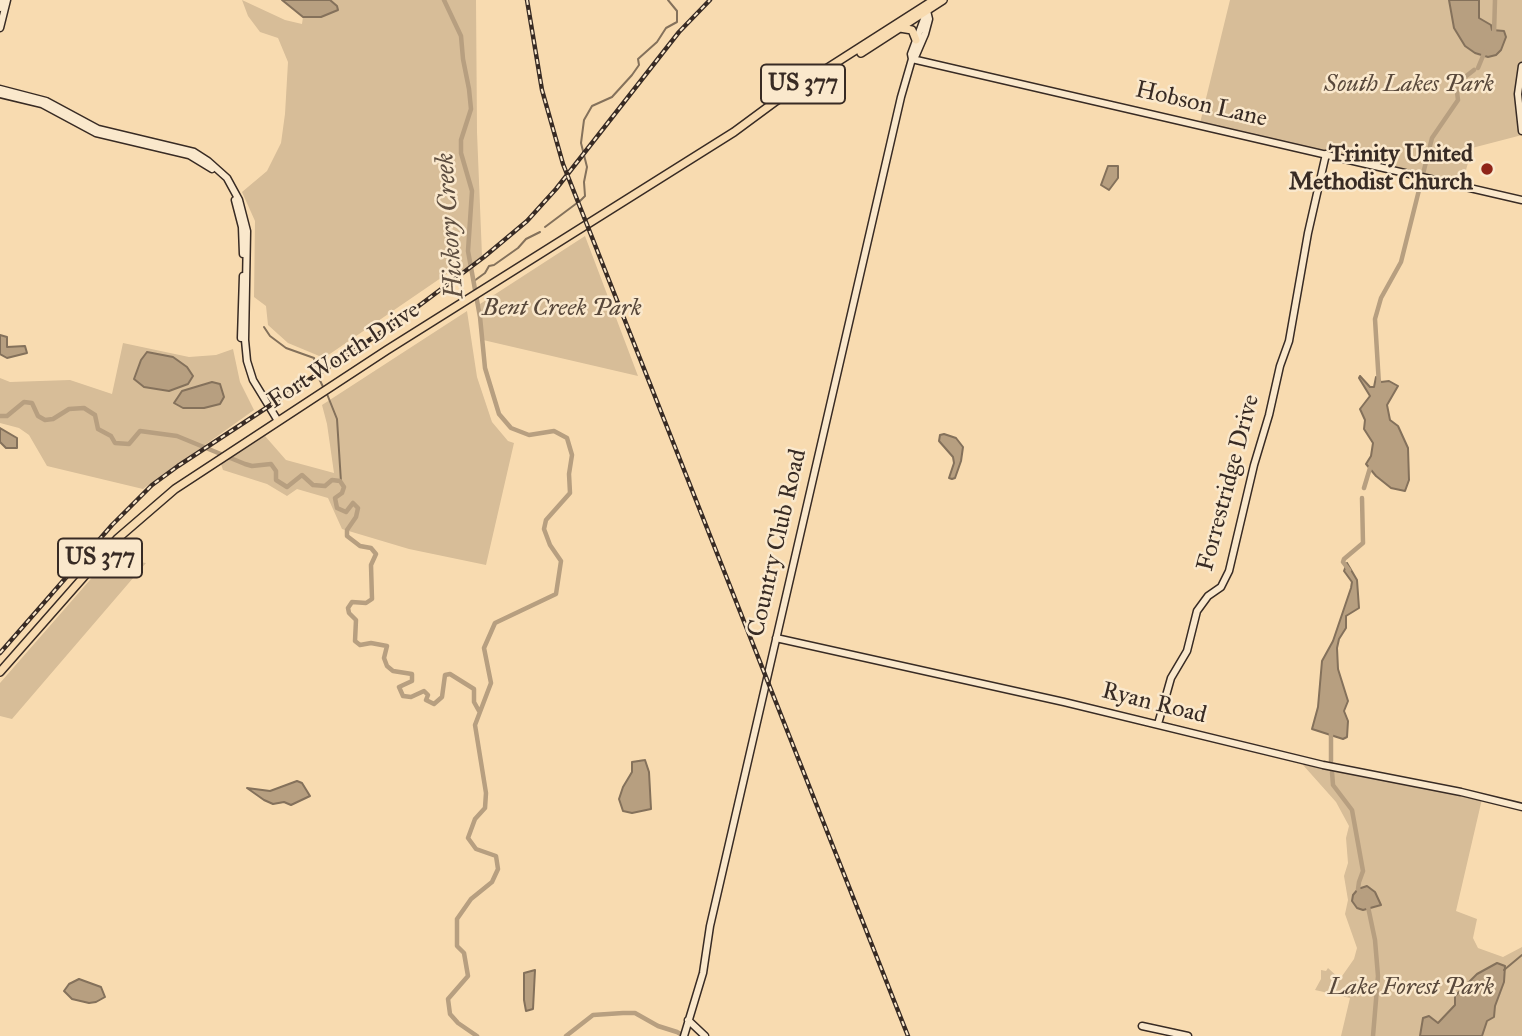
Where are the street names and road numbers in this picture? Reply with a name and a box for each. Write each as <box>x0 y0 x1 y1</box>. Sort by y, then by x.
road number: US 377 <box>761 64 845 104</box>
street label: Hobson Lane <box>1132 76 1270 134</box>
street label: Fort Worth Drive <box>263 296 425 416</box>
street label: Forrestridge Drive <box>1192 391 1266 575</box>
street label: Country Club Road <box>742 446 814 640</box>
road number: US 377 <box>58 538 142 578</box>
street label: Ryan Road <box>1099 677 1209 731</box>

